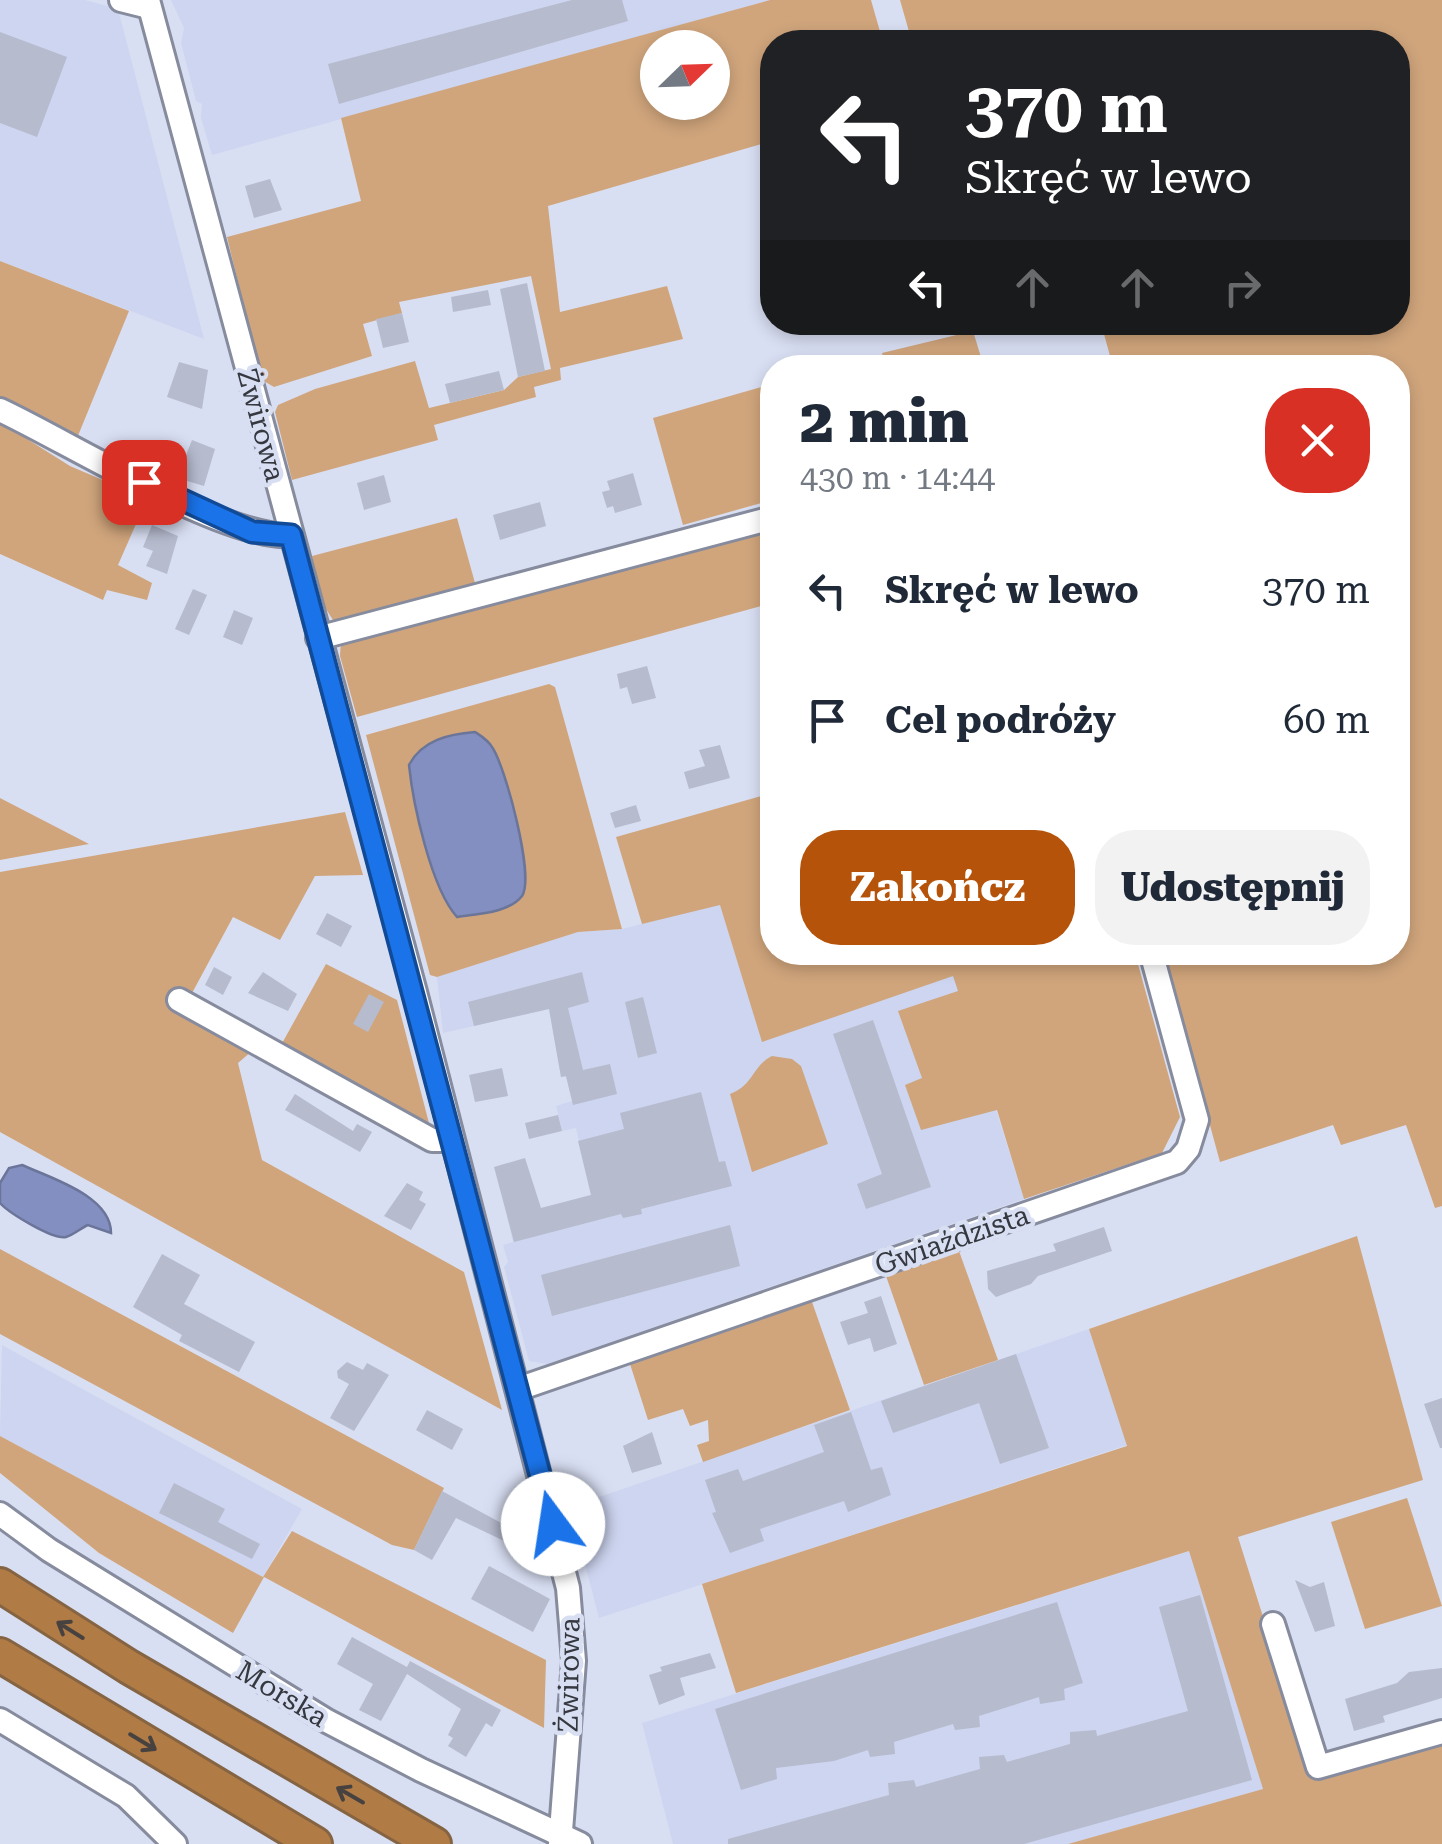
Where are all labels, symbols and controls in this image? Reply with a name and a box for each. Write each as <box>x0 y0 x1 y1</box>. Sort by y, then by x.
north arrow <box>640 30 730 120</box>
map controls <box>640 30 730 120</box>
text: 370 m <box>965 67 1168 149</box>
icon: left <box>800 70 930 200</box>
text: Skręć w lewo <box>965 151 1252 204</box>
icon: left <box>900 260 955 315</box>
icon: ahead <box>1005 260 1060 315</box>
icon: ahead <box>1110 260 1165 315</box>
icon: right <box>1215 260 1270 315</box>
street label: Żwirowa <box>230 365 292 485</box>
text: 2 min <box>800 386 969 457</box>
button: close <box>1265 388 1370 493</box>
pin <box>102 440 187 525</box>
icon: arrive <box>117 455 172 510</box>
text: 430 m · 14:44 <box>800 459 995 497</box>
icon: left <box>800 563 855 618</box>
text: Skręć w lewo <box>885 568 1139 612</box>
text: 370 m <box>1262 568 1370 612</box>
icon: arrive <box>800 693 855 748</box>
text: Cel podróży <box>885 698 1116 742</box>
text: 60 m <box>1283 698 1370 742</box>
button: Zakończ <box>800 830 1075 945</box>
button: Udostępnij <box>1095 830 1370 945</box>
street label: Gwiaździsta <box>870 1198 1034 1282</box>
position arrow <box>501 1472 605 1576</box>
street label: Żwirowa <box>551 1617 587 1733</box>
one-way arrow <box>56 1619 85 1640</box>
street label: Morska <box>230 1654 334 1734</box>
one-way arrow <box>128 1732 157 1752</box>
one-way arrow <box>336 1785 365 1805</box>

